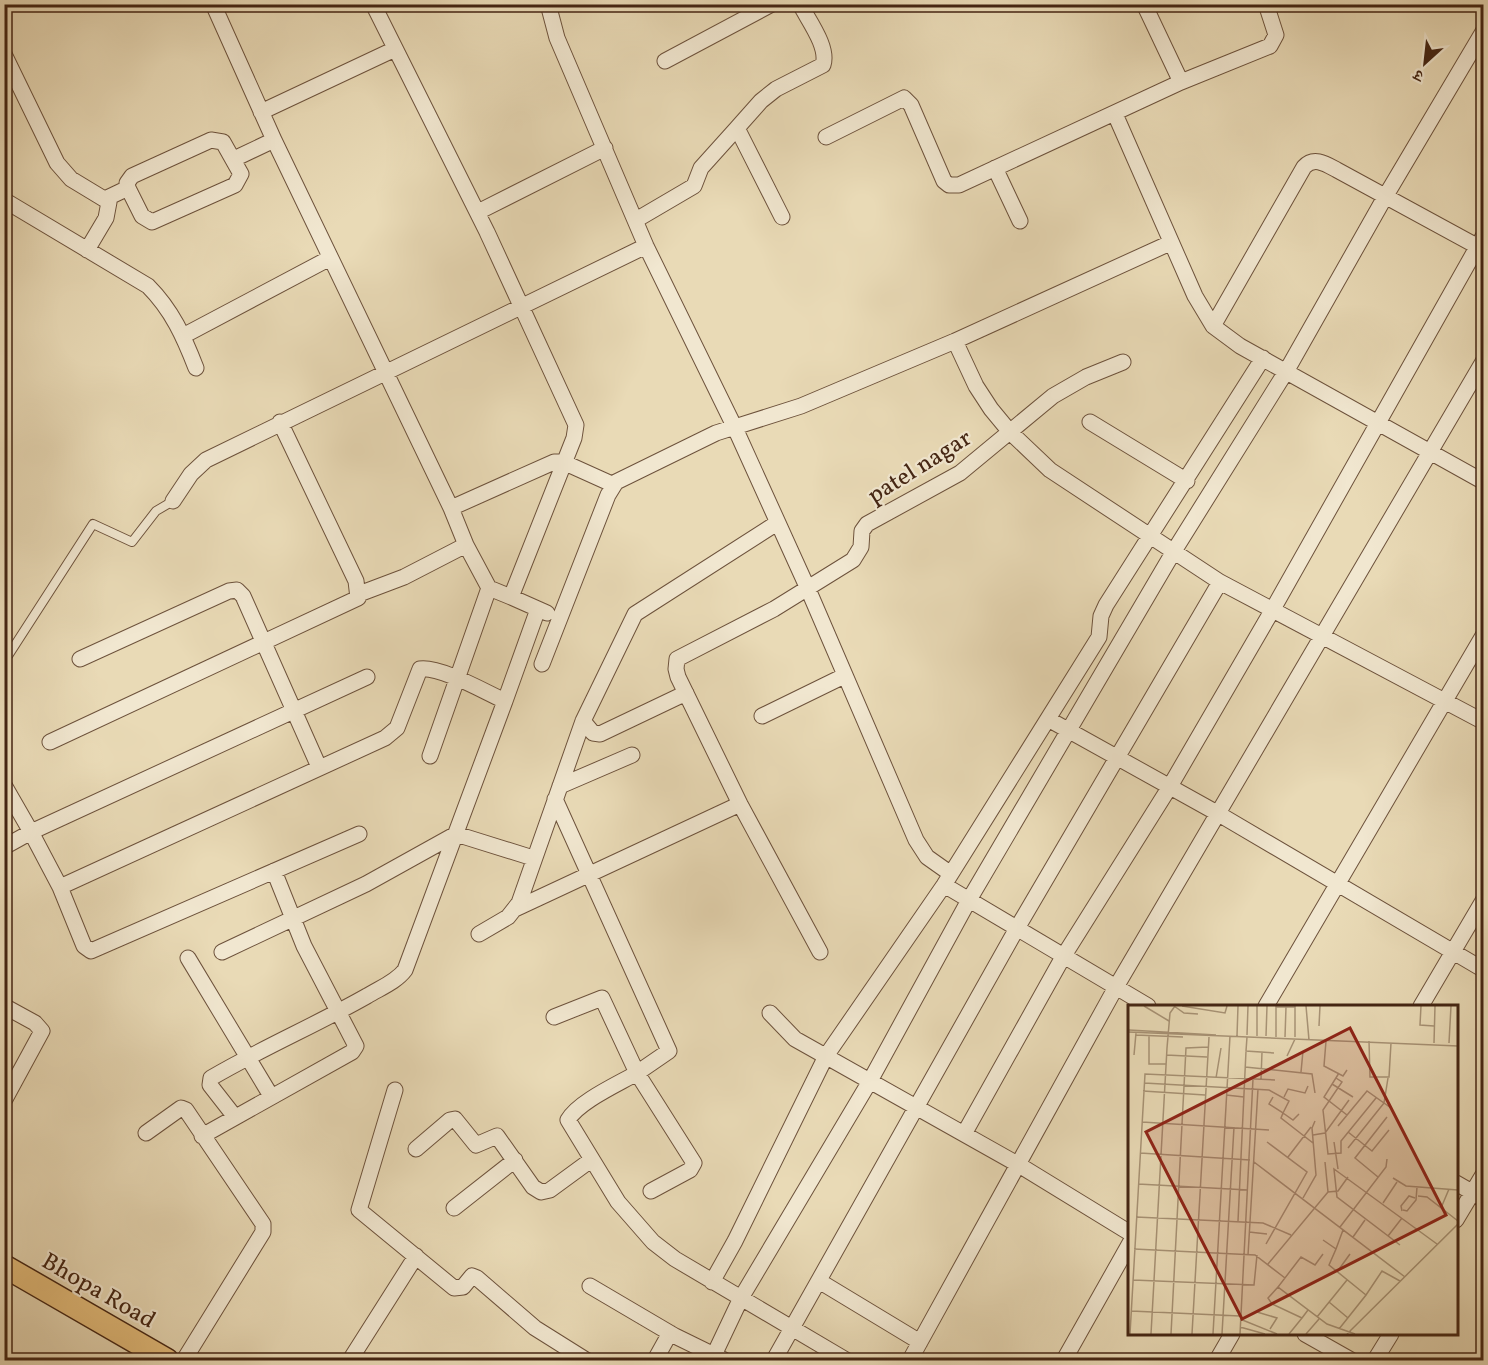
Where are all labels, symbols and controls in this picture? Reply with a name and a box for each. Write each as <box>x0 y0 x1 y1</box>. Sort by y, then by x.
north arrow <box>1395 33 1455 93</box>
text: उ <box>1409 62 1429 87</box>
street label: patel nagar <box>861 422 979 513</box>
inset map <box>1128 1005 1458 1335</box>
street label: Bhopa Road <box>35 1245 161 1338</box>

